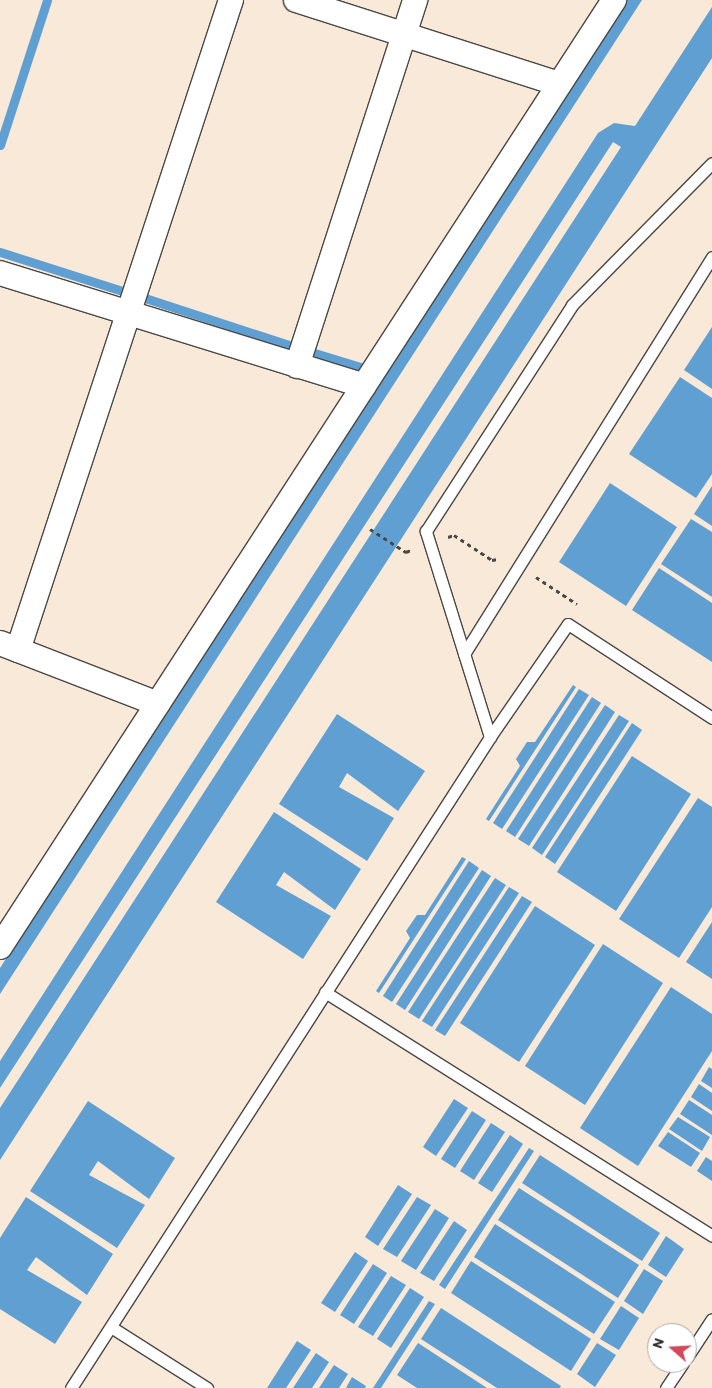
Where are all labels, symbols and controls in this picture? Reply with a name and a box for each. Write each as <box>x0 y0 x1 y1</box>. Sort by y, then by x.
north arrow <box>647 1323 697 1373</box>
text: N <box>649 1336 668 1351</box>

